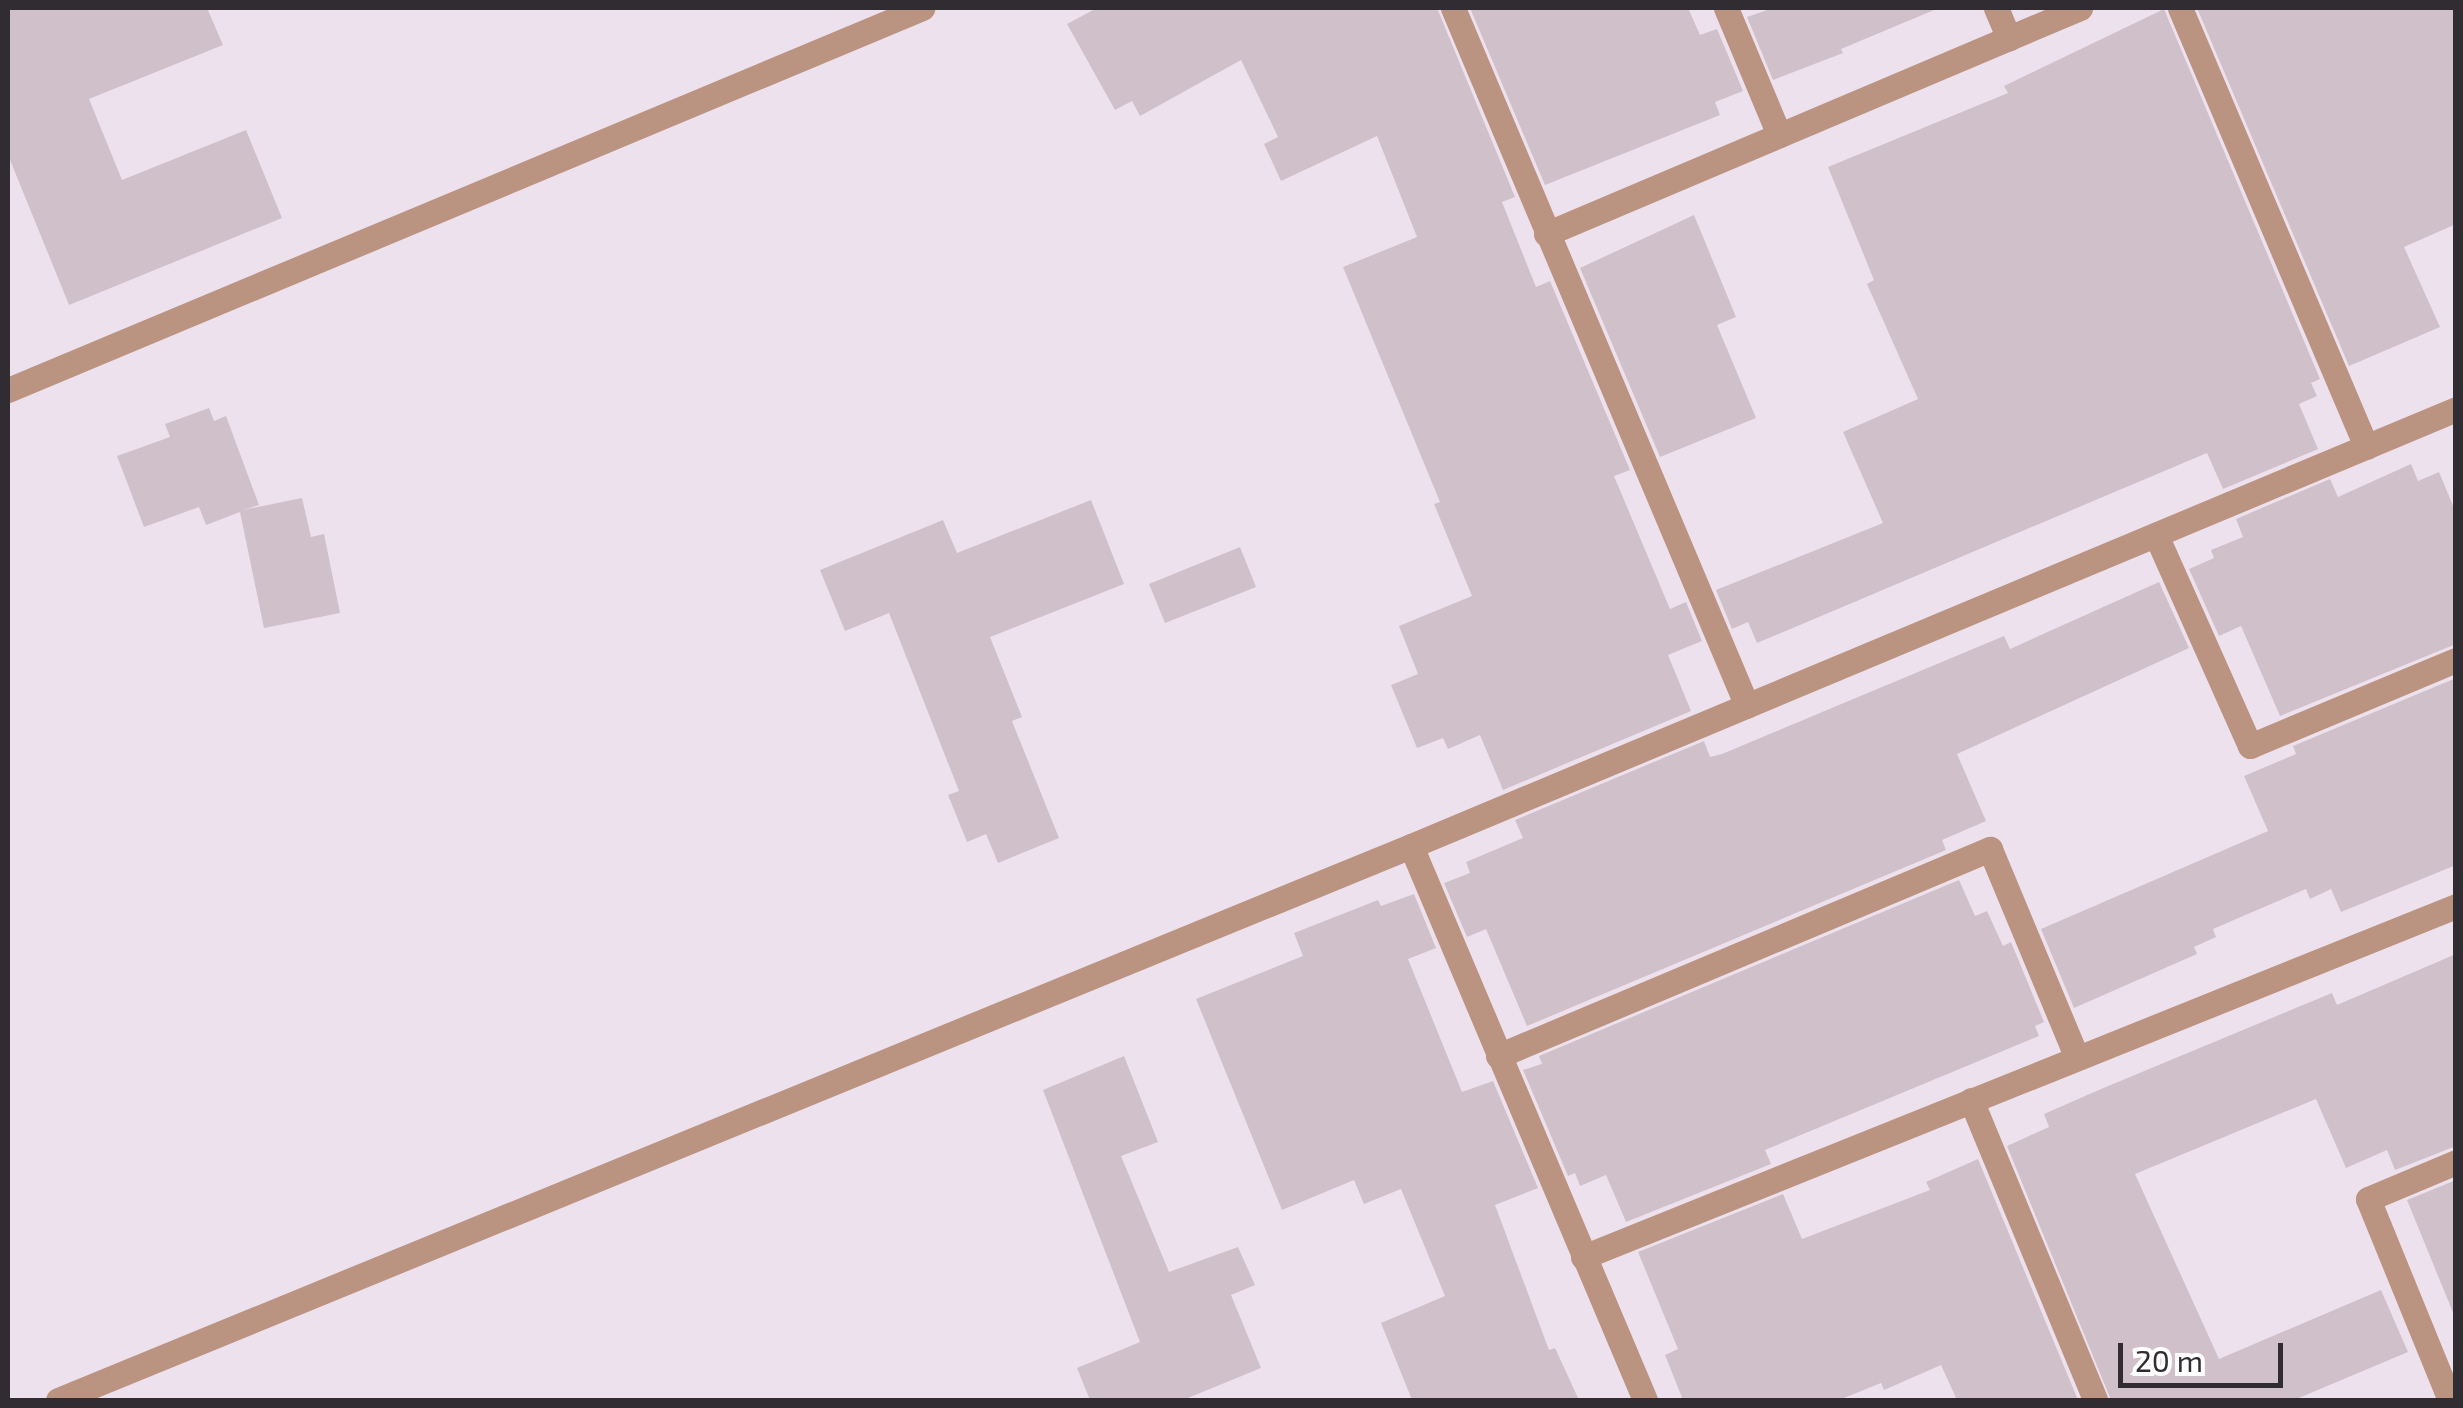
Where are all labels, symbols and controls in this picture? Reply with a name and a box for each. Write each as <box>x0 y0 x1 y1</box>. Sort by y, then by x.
scale bar <box>2123 1323 2288 1385</box>
text: 20 m <box>2135 1342 2203 1378</box>

